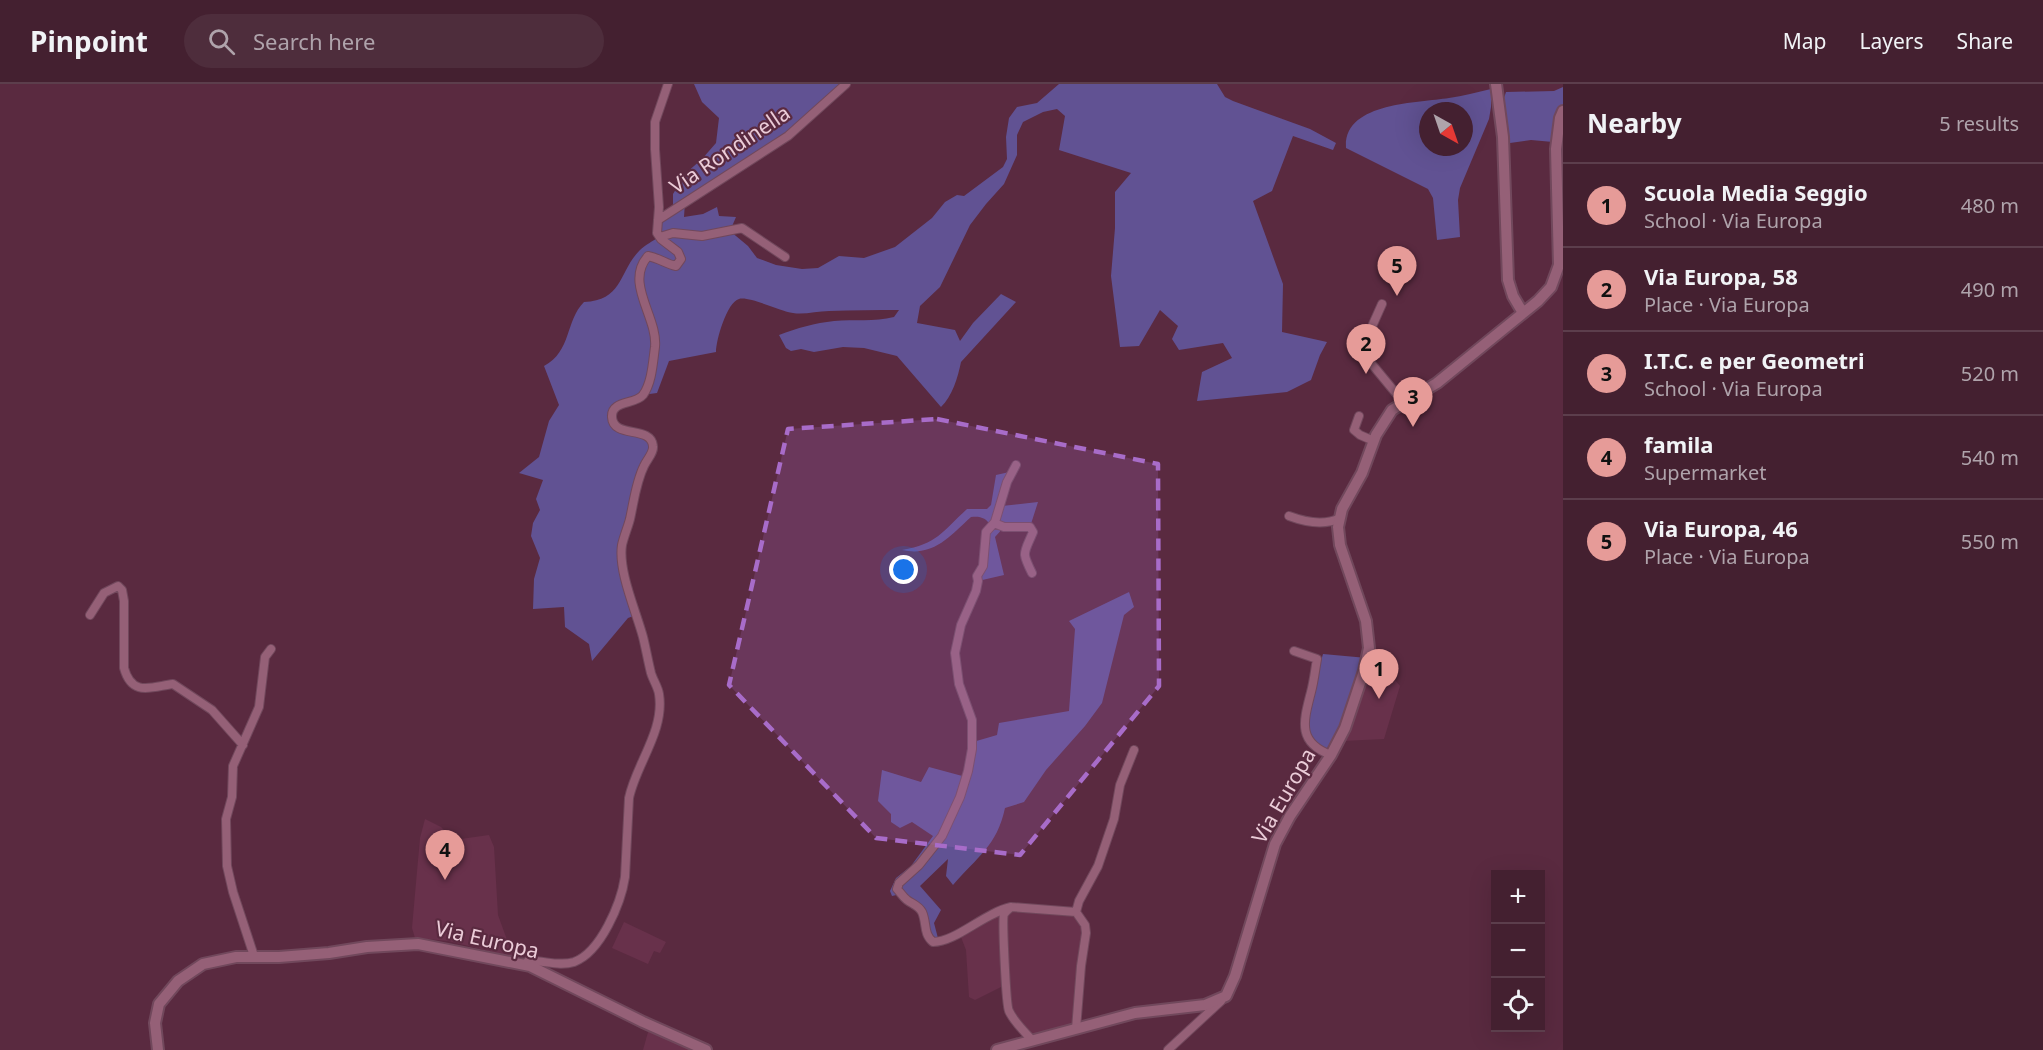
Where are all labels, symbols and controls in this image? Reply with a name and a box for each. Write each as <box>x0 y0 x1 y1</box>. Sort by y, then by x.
search box <box>184 14 604 68</box>
text: Pinpoint <box>30 22 148 60</box>
icon: search <box>205 25 238 58</box>
text: Search here <box>253 26 375 56</box>
text: Map <box>1783 27 1827 55</box>
text: Layers <box>1860 27 1924 55</box>
text: Share <box>1957 27 2013 55</box>
street label: Via Rondinella <box>664 98 795 200</box>
north arrow <box>1419 102 1473 156</box>
text: Nearby <box>1587 105 1682 141</box>
text: 5 results <box>1939 110 2019 137</box>
text: Scuola Media Seggio <box>1644 177 1868 207</box>
text: 1 <box>1601 192 1612 219</box>
text: 480 m <box>1961 192 2019 219</box>
text: School · Via Europa <box>1644 207 1823 234</box>
pin: 5 <box>1378 246 1416 296</box>
text: Via Europa, 58 <box>1644 261 1798 291</box>
text: 2 <box>1601 276 1612 303</box>
text: 490 m <box>1961 276 2019 303</box>
text: Place · Via Europa <box>1644 291 1810 318</box>
pin: 2 <box>1346 324 1386 374</box>
text: I.T.C. e per Geometri <box>1644 345 1865 375</box>
text: 3 <box>1601 360 1612 387</box>
text: 520 m <box>1961 360 2019 387</box>
text: School · Via Europa <box>1644 375 1823 402</box>
pin: 3 <box>1394 378 1432 427</box>
text: famila <box>1644 429 1713 459</box>
text: 4 <box>1601 444 1612 471</box>
text: 540 m <box>1961 444 2019 471</box>
text: Supermarket <box>1644 459 1767 486</box>
text: Via Europa, 46 <box>1644 513 1798 543</box>
text: 5 <box>1601 528 1612 555</box>
text: 550 m <box>1961 528 2019 555</box>
text: Place · Via Europa <box>1644 543 1810 570</box>
your location <box>889 555 918 584</box>
pin: 1 <box>1360 650 1398 699</box>
street label: Via Europa <box>1245 743 1322 848</box>
pin: 4 <box>426 830 464 880</box>
map controls <box>1491 870 1545 1032</box>
button: + <box>1491 870 1545 924</box>
street label: Via Europa <box>433 914 542 965</box>
button: − <box>1491 924 1545 978</box>
button: locate <box>1491 978 1545 1032</box>

